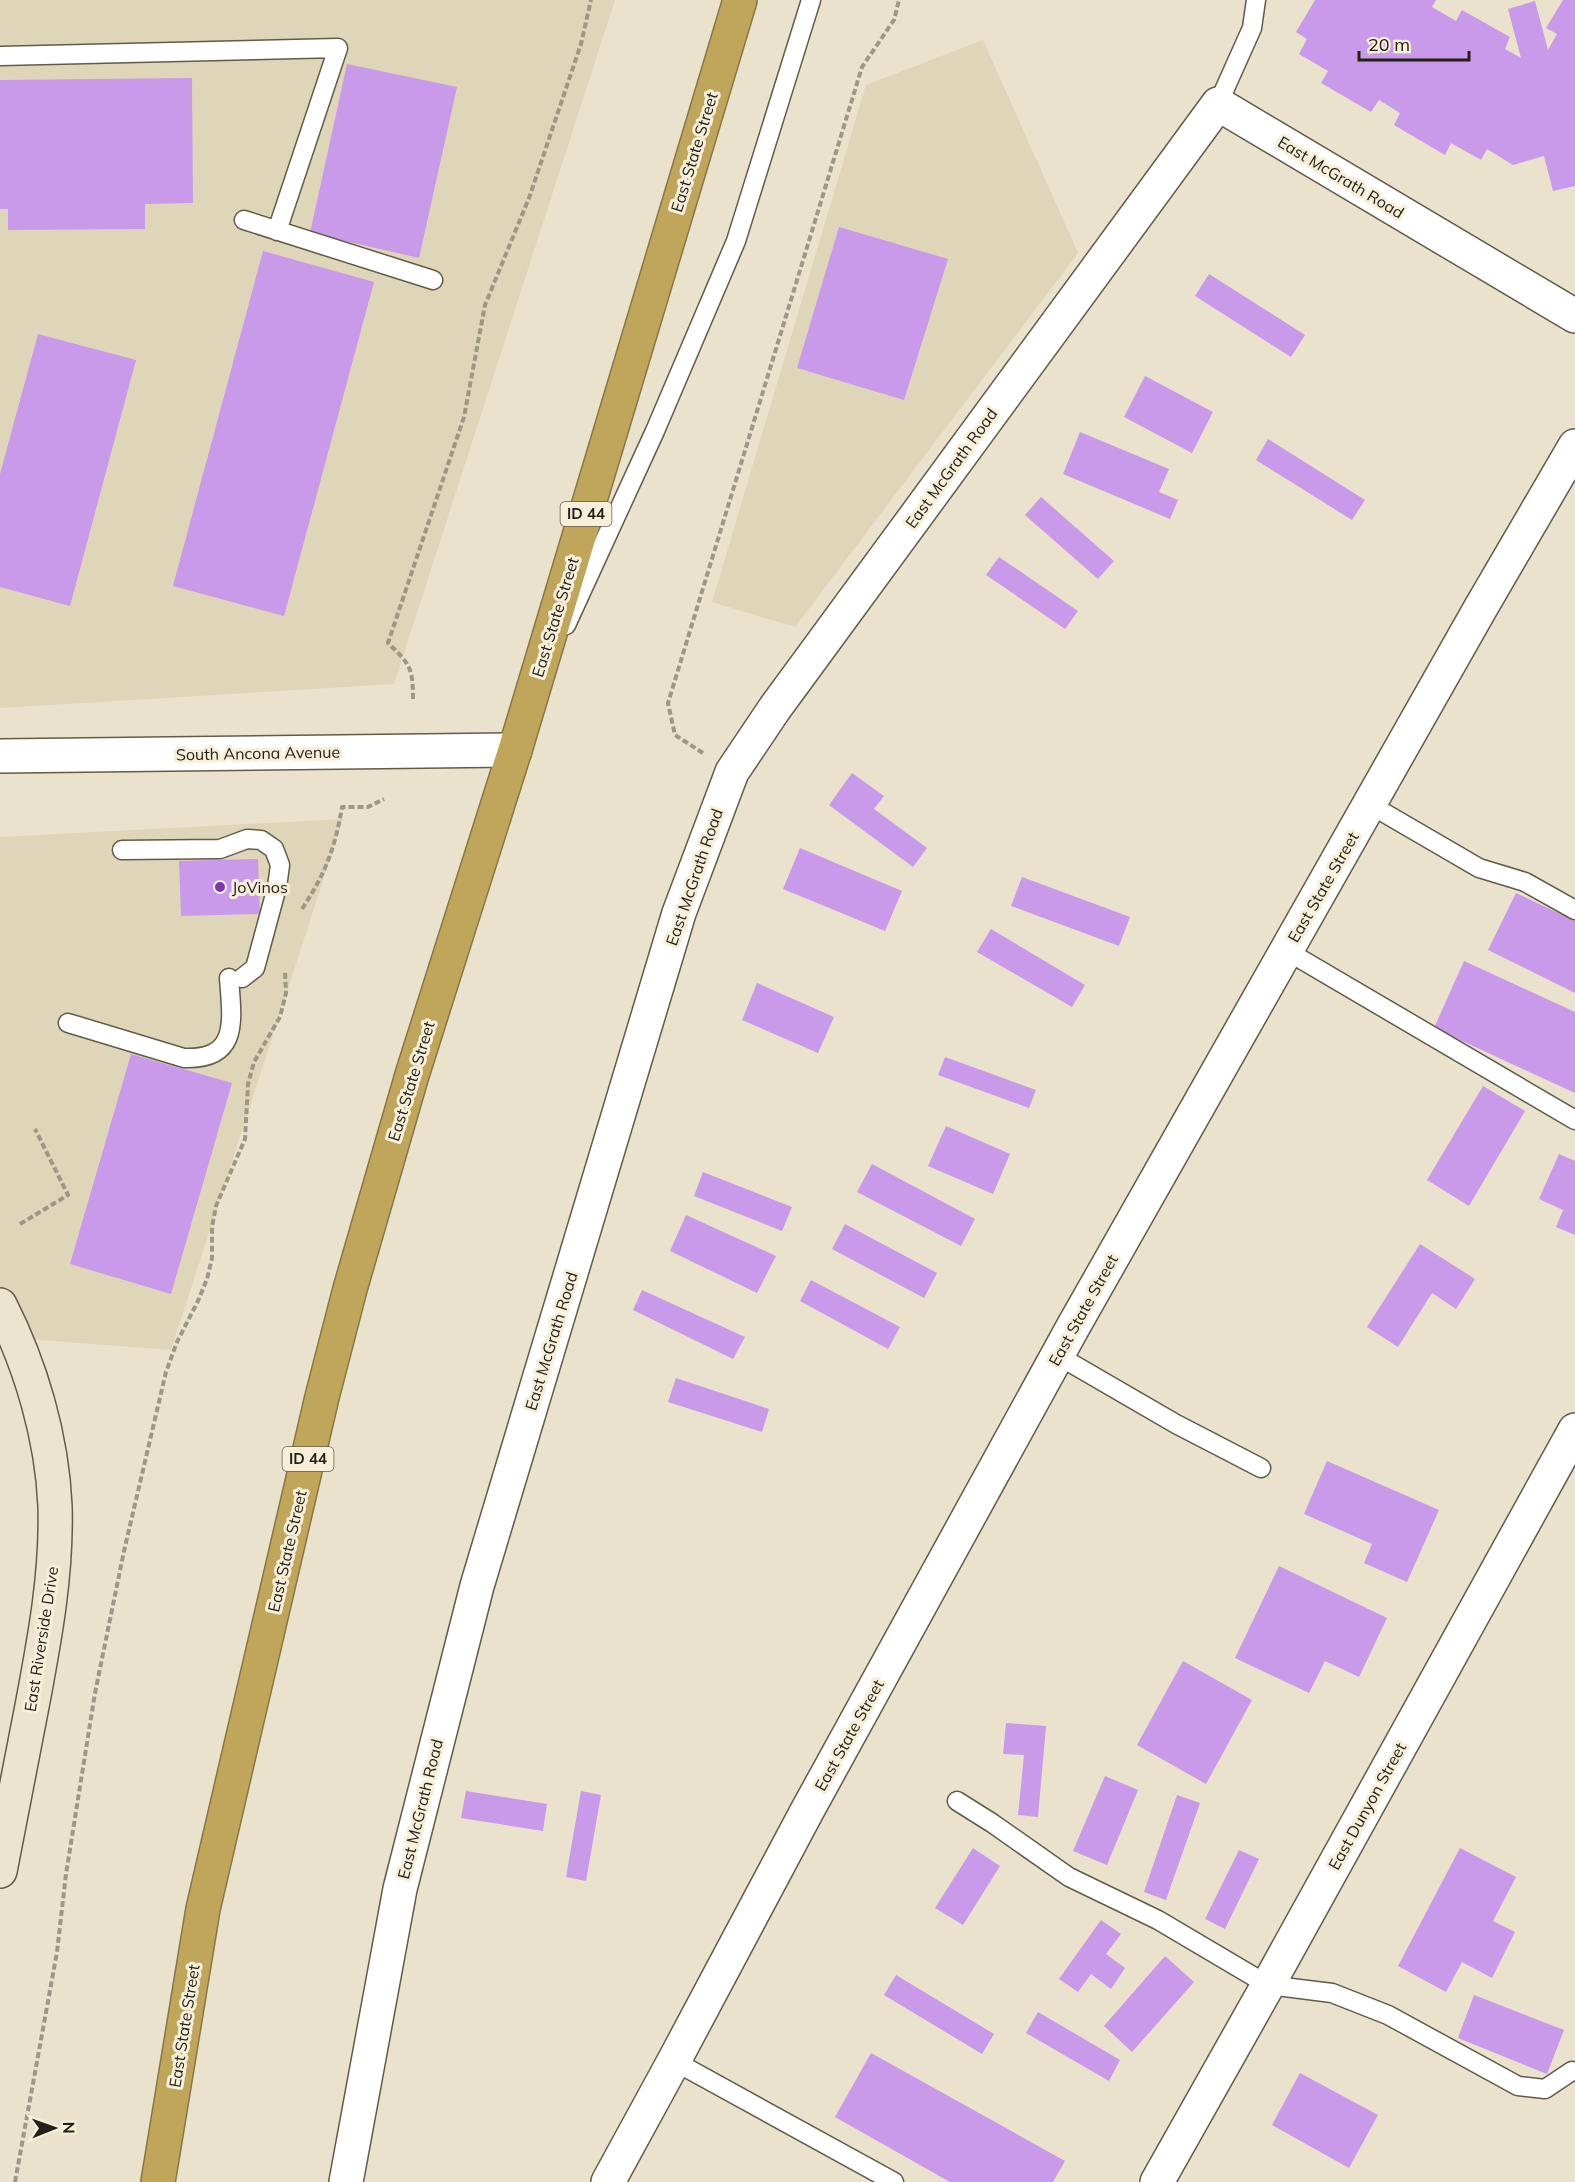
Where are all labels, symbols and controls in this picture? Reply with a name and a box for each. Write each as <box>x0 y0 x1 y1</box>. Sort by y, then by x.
scale bar <box>1359 24 1468 62</box>
text: 20 m <box>1368 33 1410 56</box>
street label: East State Street <box>666 89 722 214</box>
street label: East McGrath Road <box>1274 131 1408 223</box>
street label: East McGrath Road <box>901 404 1001 532</box>
road number: ID 44 <box>560 502 612 526</box>
street label: East State Street <box>527 554 583 679</box>
street label: South Ancona Avenue <box>176 742 340 764</box>
street label: East McGrath Road <box>661 806 727 948</box>
street label: East State Street <box>1283 828 1363 946</box>
place label: JoVinos <box>232 877 288 897</box>
marker: JoVinos <box>213 880 227 894</box>
street label: East State Street <box>383 1018 439 1143</box>
street label: East State Street <box>1044 1250 1122 1369</box>
street label: East McGrath Road <box>520 1269 582 1413</box>
road number: ID 44 <box>282 1447 334 1471</box>
street label: East State Street <box>263 1488 311 1614</box>
street label: East Riverside Drive <box>20 1565 62 1713</box>
street label: East State Street <box>810 1675 888 1794</box>
street label: East McGrath Road <box>393 1737 447 1881</box>
street label: East Dunyon Street <box>1324 1739 1410 1873</box>
street label: East State Street <box>164 1963 204 2089</box>
north arrow <box>24 2098 84 2158</box>
text: N <box>59 2122 79 2134</box>

